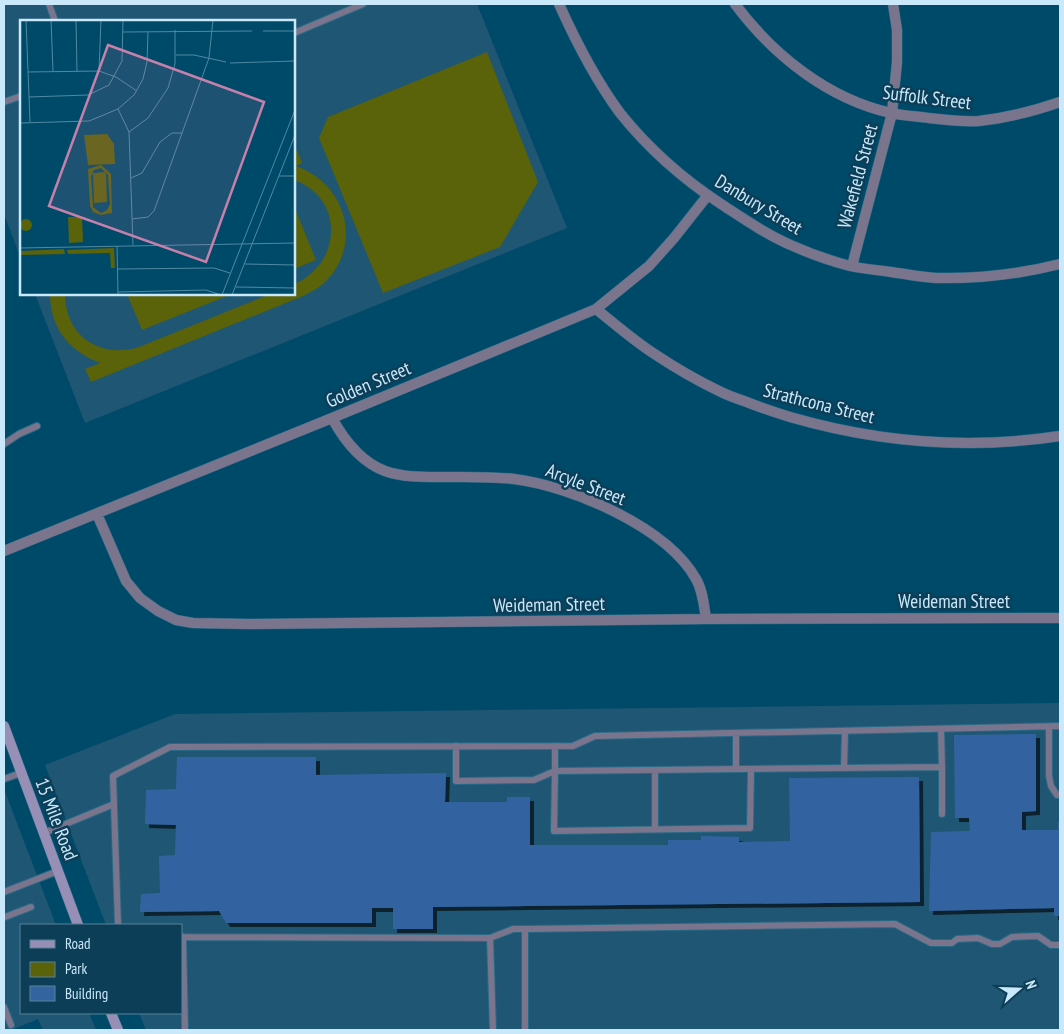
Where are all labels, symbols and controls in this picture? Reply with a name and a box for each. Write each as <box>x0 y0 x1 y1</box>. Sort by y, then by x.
inset map <box>20 20 295 295</box>
street label: Suffolk Street <box>881 80 973 114</box>
street label: Wakefield Street <box>832 121 883 231</box>
street label: Danbury Street <box>711 169 808 240</box>
street label: Golden Street <box>322 355 415 413</box>
street label: Strathcona Street <box>761 378 878 429</box>
street label: Arcyle Street <box>543 458 630 510</box>
street label: Weideman Street <box>898 589 1011 613</box>
street label: Weideman Street <box>493 591 606 617</box>
street label: 15 Mile Road <box>30 775 84 863</box>
legend <box>20 924 182 1014</box>
text: Road <box>65 934 91 953</box>
text: Park <box>65 959 87 978</box>
north arrow <box>994 964 1044 1014</box>
text: N <box>1021 978 1041 991</box>
text: Building <box>65 984 108 1003</box>

